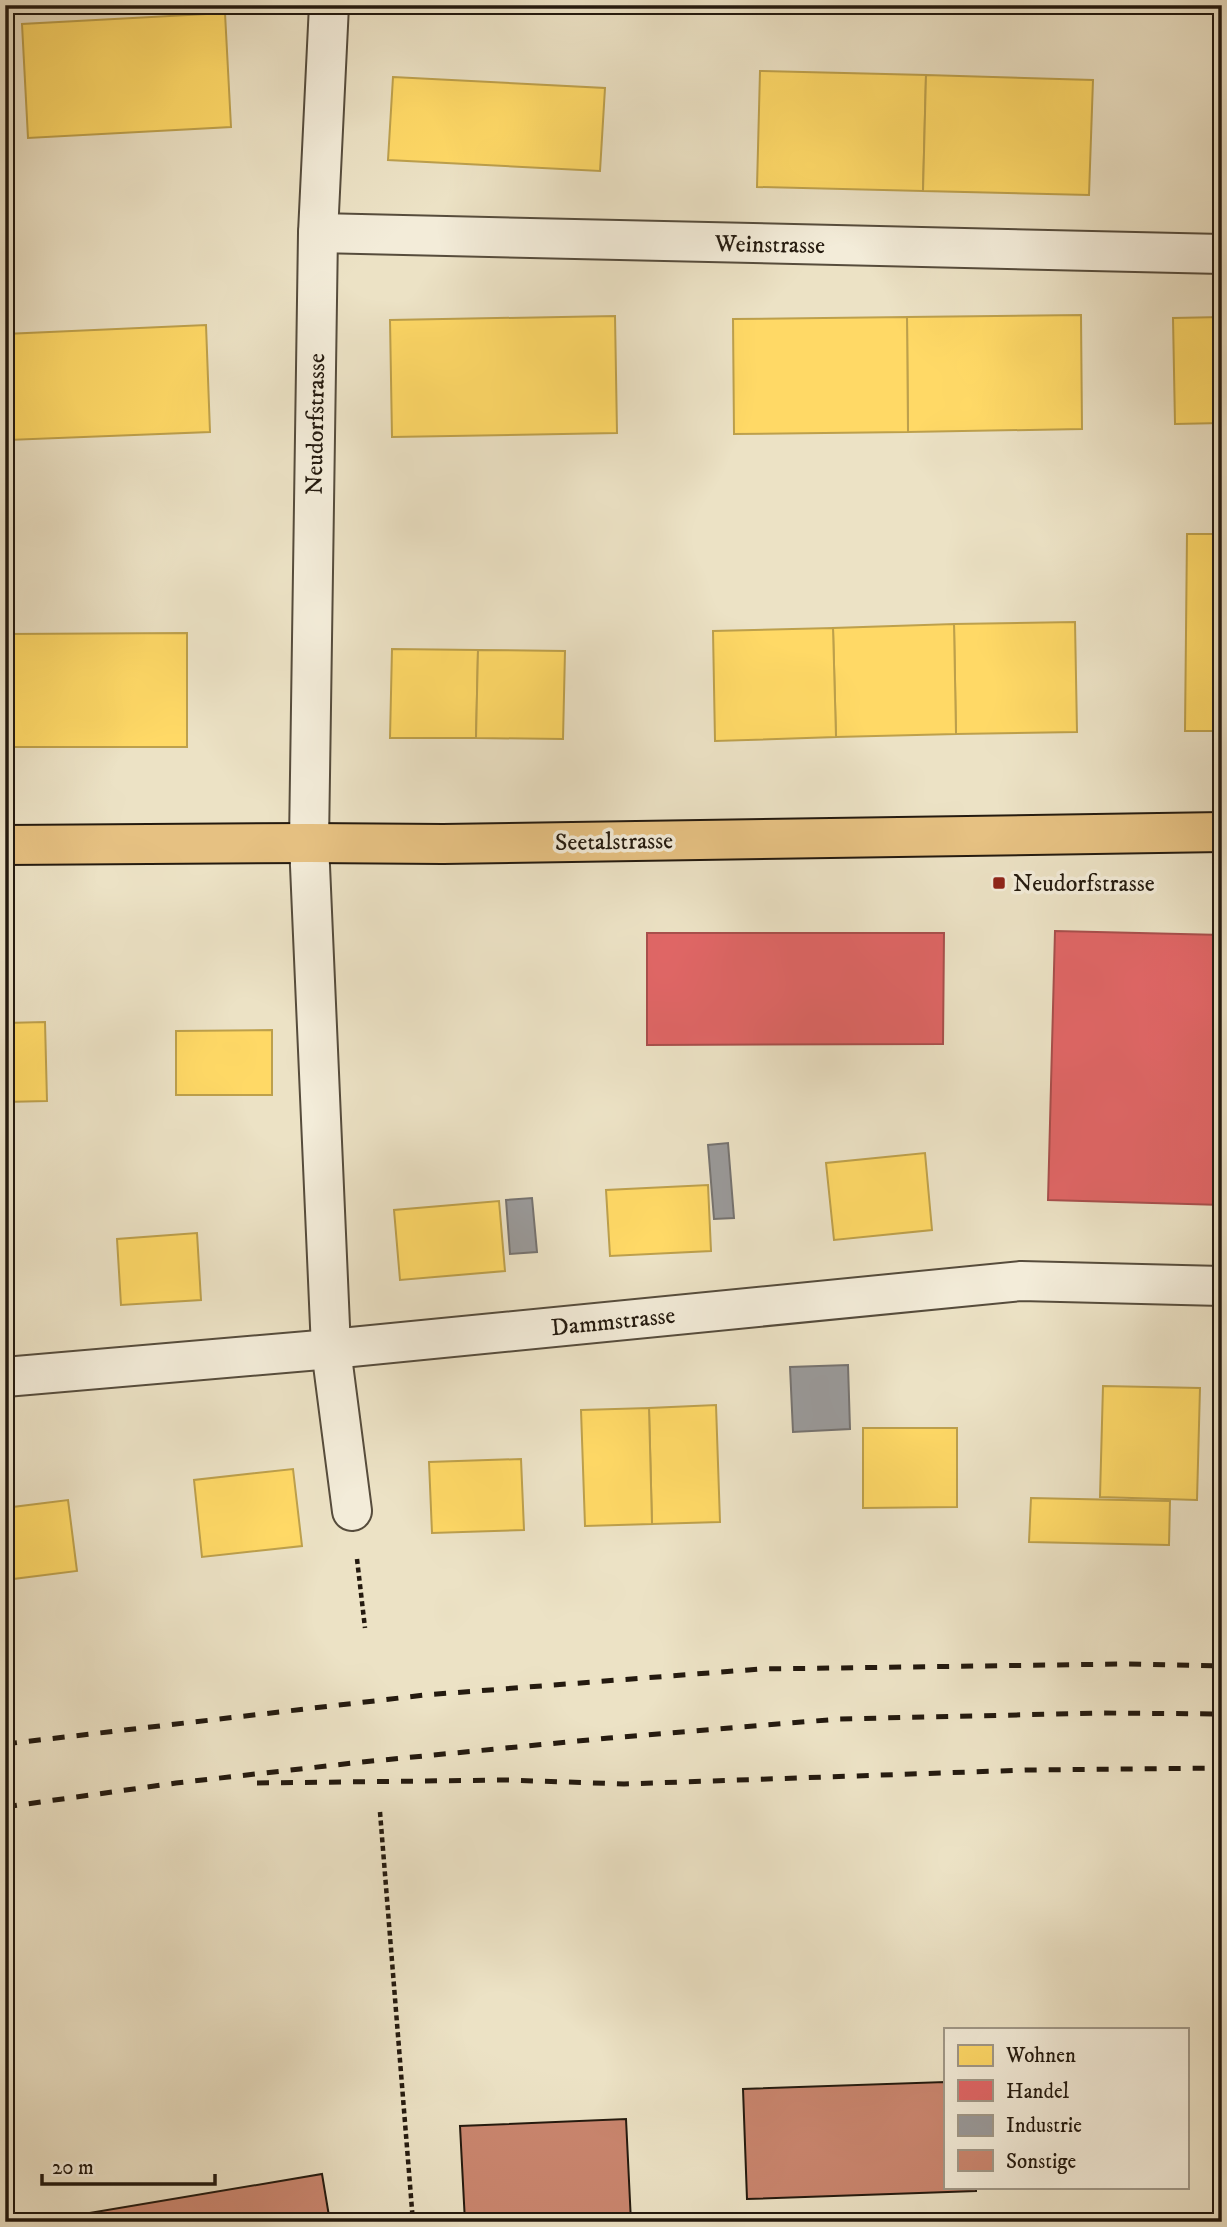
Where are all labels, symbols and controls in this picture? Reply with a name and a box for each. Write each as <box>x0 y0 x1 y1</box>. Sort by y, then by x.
street label: Weinstrasse <box>714 229 825 261</box>
street label: Neudorfstrasse <box>300 353 332 495</box>
street label: Seetalstrasse <box>555 826 674 858</box>
place label: Neudorfstrasse <box>1013 869 1155 899</box>
marker: Neudorfstrasse <box>991 875 1007 891</box>
street label: Dammstrasse <box>549 1301 677 1343</box>
legend <box>944 2028 1188 2188</box>
text: Wohnen <box>1005 2043 1076 2069</box>
text: Handel <box>1006 2079 1070 2105</box>
text: Industrie <box>1006 2113 1082 2139</box>
scale bar <box>42 2143 215 2187</box>
text: Sonstige <box>1006 2149 1077 2175</box>
text: 20 m <box>52 2155 94 2181</box>

